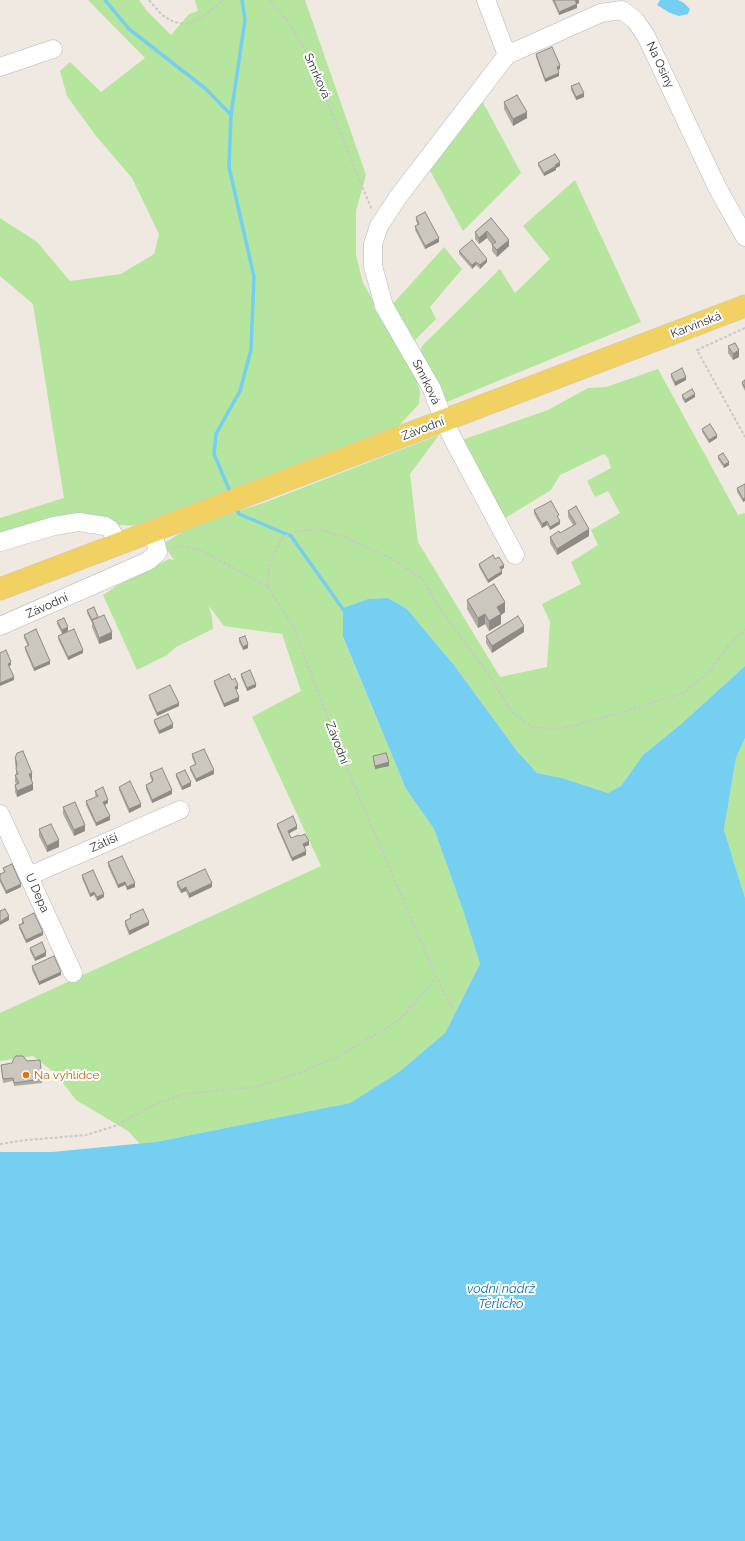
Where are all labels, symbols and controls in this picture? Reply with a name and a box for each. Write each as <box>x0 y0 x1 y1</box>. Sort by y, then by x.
street label: Na Osiny <box>643 39 677 91</box>
street label: Smrková <box>301 51 333 101</box>
street label: Karvinská <box>669 309 723 341</box>
street label: Smrková <box>409 357 443 407</box>
street label: Závodní <box>400 414 446 444</box>
street label: Závodní <box>24 590 70 622</box>
street label: Závodní <box>322 720 352 766</box>
street label: Zátiší <box>88 831 120 855</box>
street label: U Depa <box>22 871 52 915</box>
place label: Na vyhlídce <box>34 1068 100 1082</box>
marker: Na vyhlídce <box>21 1070 31 1080</box>
water label: vodní nádrž Těrlicko <box>467 1281 535 1312</box>

